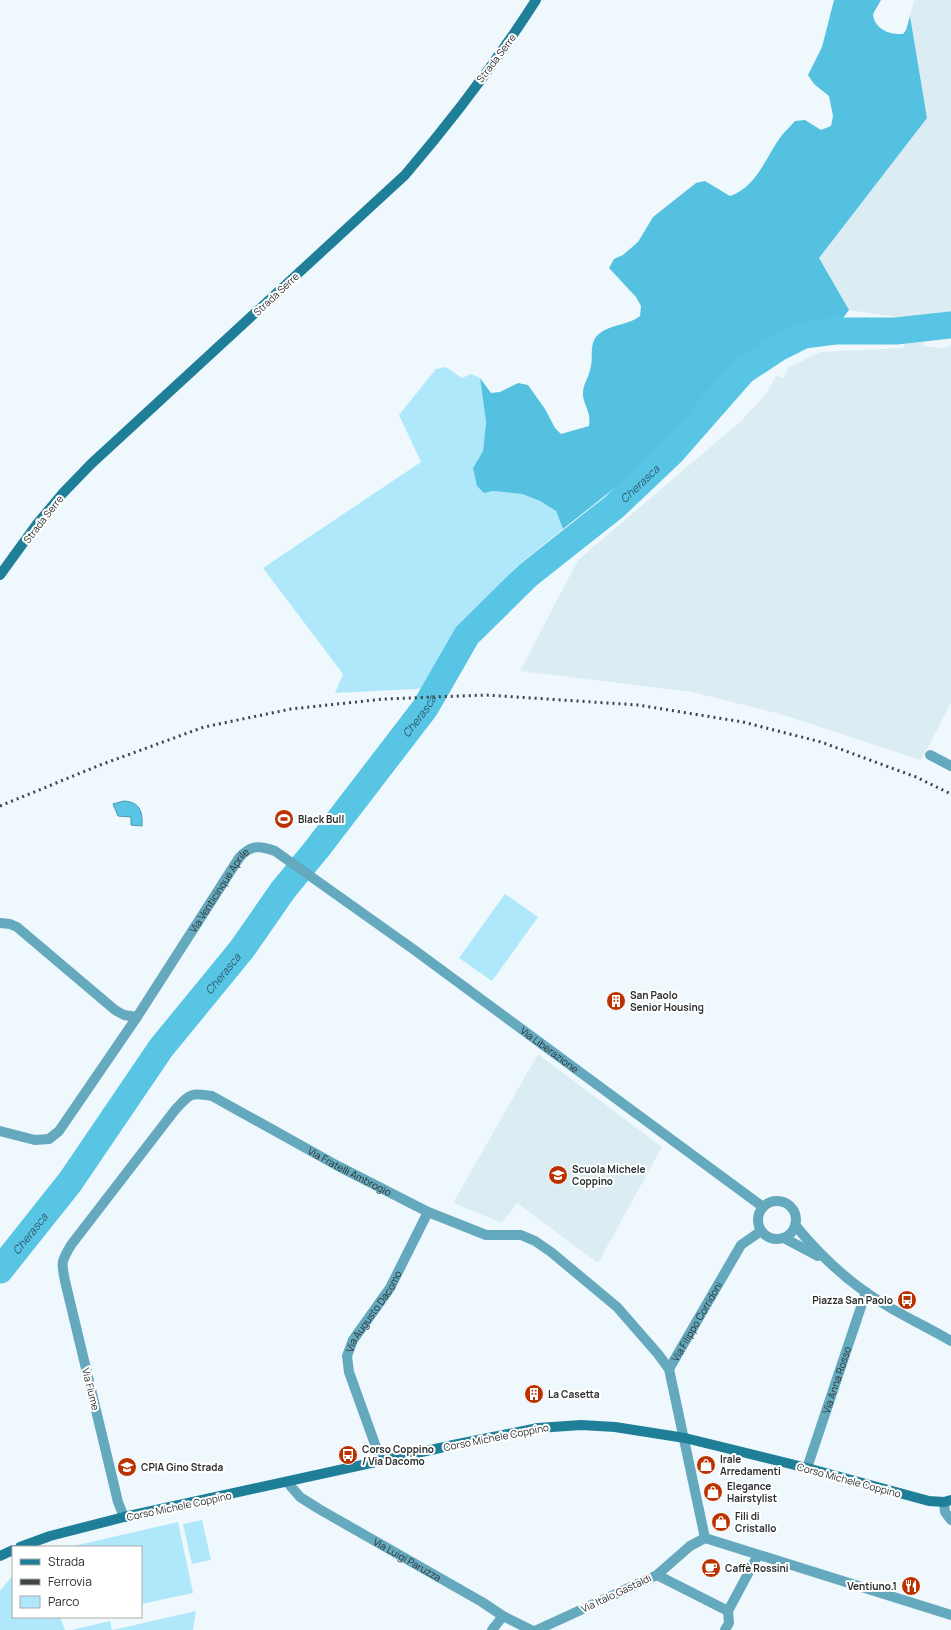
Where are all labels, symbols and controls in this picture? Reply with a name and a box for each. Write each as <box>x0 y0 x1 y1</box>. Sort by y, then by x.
street label: Strada Serre <box>473 31 519 85</box>
street label: Strada Serre <box>250 269 302 319</box>
water label: Cherasca <box>616 460 663 505</box>
street label: Strada Serre <box>20 492 66 546</box>
water label: Cherasca <box>398 691 439 740</box>
sports icon: Black Bull <box>273 808 295 830</box>
place label: Black Bull <box>298 812 344 826</box>
street label: Via Venticinque Aprile <box>186 844 252 935</box>
water label: Cherasca <box>201 949 244 997</box>
place label: San Paolo Senior Housing <box>630 988 704 1014</box>
building icon: San Paolo Senior Housing <box>605 990 627 1012</box>
street label: Via Liberazione <box>517 1023 582 1076</box>
street label: Via Fratelli Ambrogio <box>305 1144 394 1199</box>
place label: Scuola Michele Coppino <box>572 1162 646 1188</box>
school or university icon: Scuola Michele Coppino <box>547 1164 569 1186</box>
water label: Cherasca <box>8 1209 51 1257</box>
street label: Via Augusto Dacomo <box>342 1268 405 1354</box>
street label: Via Filippo Corridoni <box>668 1279 725 1364</box>
bus stop icon: Piazza San Paolo <box>896 1289 918 1311</box>
place label: Piazza San Paolo <box>812 1293 893 1307</box>
street label: Via Anna Rosso <box>819 1344 854 1415</box>
street label: Via Fiume <box>79 1366 103 1412</box>
building icon: La Casetta <box>523 1383 545 1405</box>
place label: La Casetta <box>548 1387 600 1401</box>
street label: Corso Michele Coppino <box>442 1420 550 1454</box>
place label: Corso Coppino / Via Dacomo <box>362 1442 434 1468</box>
bus stop icon: Corso Coppino / Via Dacomo <box>337 1444 359 1466</box>
place label: Irale Arredamenti <box>720 1452 781 1478</box>
shop icon: Irale Arredamenti <box>695 1454 717 1476</box>
school or university icon: CPIA Gino Strada <box>116 1456 138 1478</box>
street label: Corso Michele Coppino <box>796 1459 903 1501</box>
place label: CPIA Gino Strada <box>141 1460 223 1474</box>
place label: Elegance Hairstylist <box>727 1479 777 1505</box>
shop icon: Elegance Hairstylist <box>702 1481 724 1503</box>
street label: Corso Michele Coppino <box>125 1488 233 1524</box>
place label: Fili di Cristallo <box>735 1509 776 1535</box>
shop icon: Fili di Cristallo <box>710 1511 732 1533</box>
street label: Via Luigi Paruzza <box>371 1534 444 1584</box>
legend <box>12 1546 142 1618</box>
text: Strada <box>48 1553 85 1570</box>
cafe icon: Caffè Rossini <box>700 1557 722 1579</box>
place label: Caffè Rossini <box>725 1561 789 1575</box>
street label: Via Italo Gastaldi <box>579 1571 653 1615</box>
text: Ferrovia <box>48 1573 92 1590</box>
restaurant icon: Ventiuno.1 <box>900 1575 922 1597</box>
place label: Ventiuno.1 <box>847 1579 897 1593</box>
text: Parco <box>48 1593 79 1610</box>

